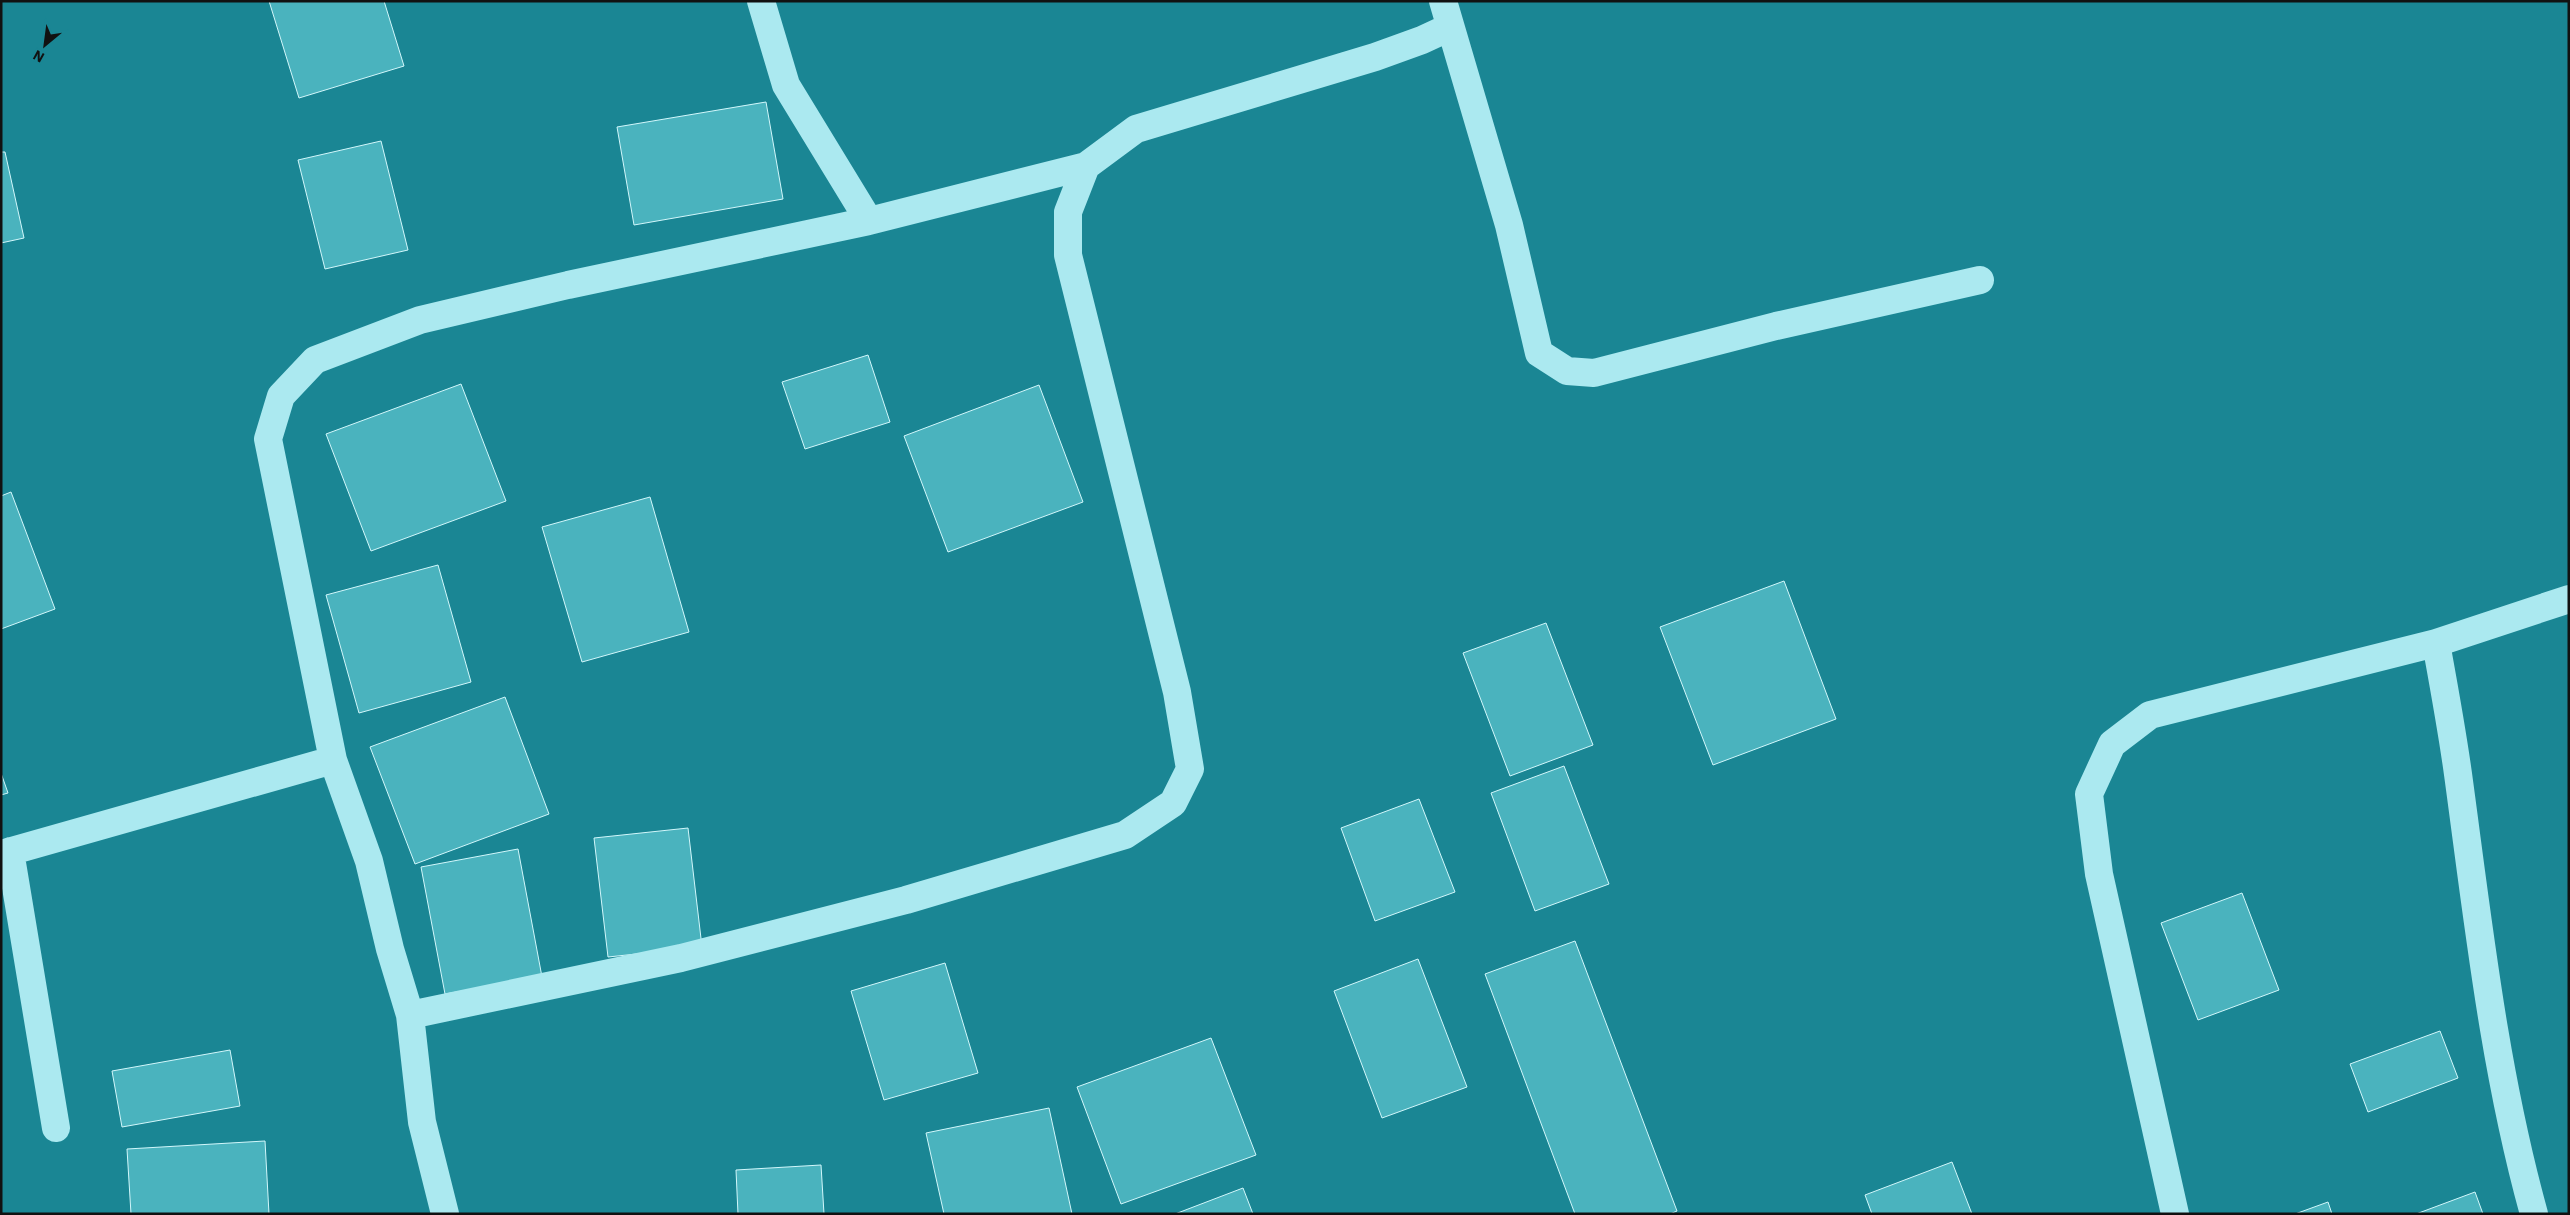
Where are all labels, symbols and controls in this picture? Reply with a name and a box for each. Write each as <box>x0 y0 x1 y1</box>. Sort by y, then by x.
north arrow <box>20 20 70 70</box>
text: N <box>30 46 47 67</box>

